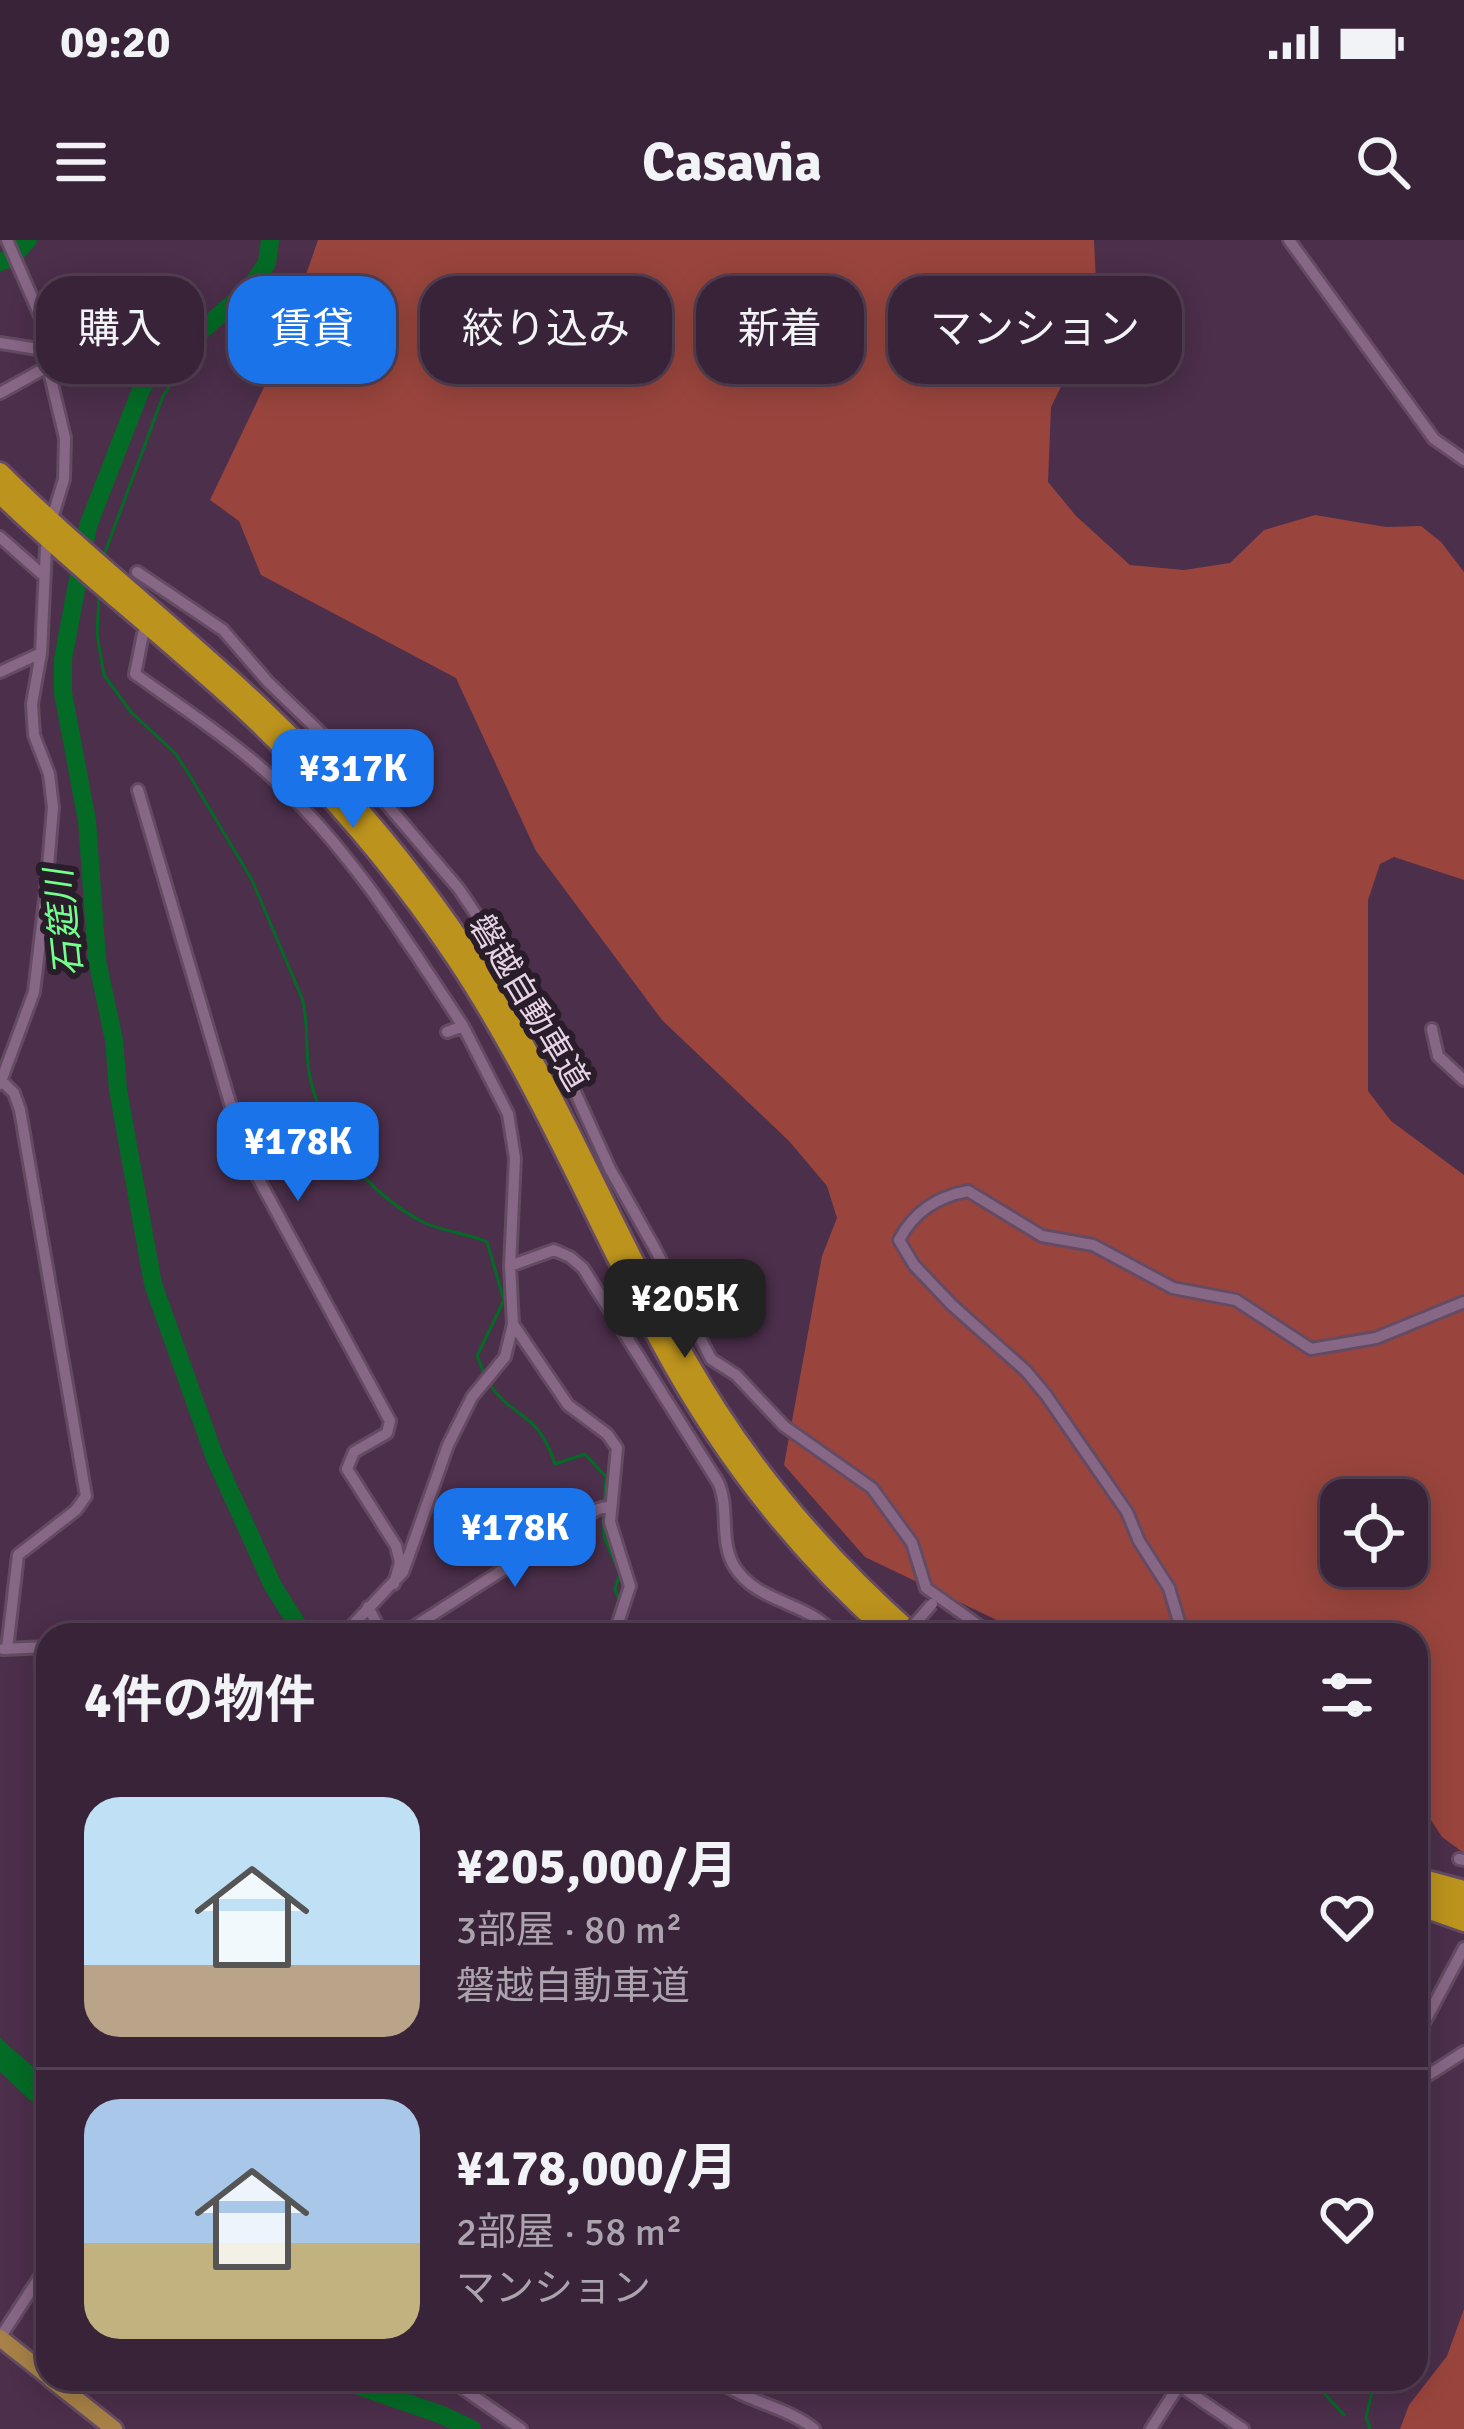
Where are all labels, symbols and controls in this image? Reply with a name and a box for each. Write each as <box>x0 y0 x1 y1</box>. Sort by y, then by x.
text: 09:20 <box>60 15 170 70</box>
icon: menu <box>48 129 114 195</box>
text: Casavia <box>642 129 822 196</box>
icon: search <box>1350 129 1416 195</box>
chip: 購入 <box>36 276 204 384</box>
chip: 賃貸 <box>228 276 396 384</box>
chip: 絞り込み <box>420 276 672 384</box>
chip: 新着 <box>696 276 864 384</box>
chip: マンション <box>888 276 1182 384</box>
pin: ¥317K <box>269 729 437 831</box>
text: ¥317K <box>299 744 407 792</box>
water label: 石筵川 <box>36 863 93 979</box>
street label: 磐越自動車道 <box>460 907 597 1098</box>
pin: ¥178K <box>214 1102 382 1204</box>
text: ¥178K <box>244 1117 352 1165</box>
pin: ¥205K <box>601 1259 769 1361</box>
text: ¥205K <box>631 1274 739 1322</box>
map controls <box>1320 1479 1428 1587</box>
button: locate <box>1320 1479 1428 1587</box>
pin: ¥178K <box>431 1488 599 1590</box>
text: ¥178K <box>461 1503 569 1551</box>
icon: filters <box>1314 1662 1380 1728</box>
text: 4件の物件 <box>84 1669 316 1732</box>
text: ¥205,000/月 <box>456 1835 738 1898</box>
icon: home <box>180 1845 324 1989</box>
icon: heart <box>1314 1884 1380 1950</box>
text: 3部屋 · 80 m² <box>456 1906 682 1954</box>
text: 磐越自動車道 <box>456 1962 690 2010</box>
text: ¥178,000/月 <box>456 2137 738 2200</box>
icon: home <box>180 2147 324 2291</box>
icon: heart <box>1314 2186 1380 2252</box>
text: 2部屋 · 58 m² <box>456 2208 682 2256</box>
text: マンション <box>456 2264 651 2312</box>

